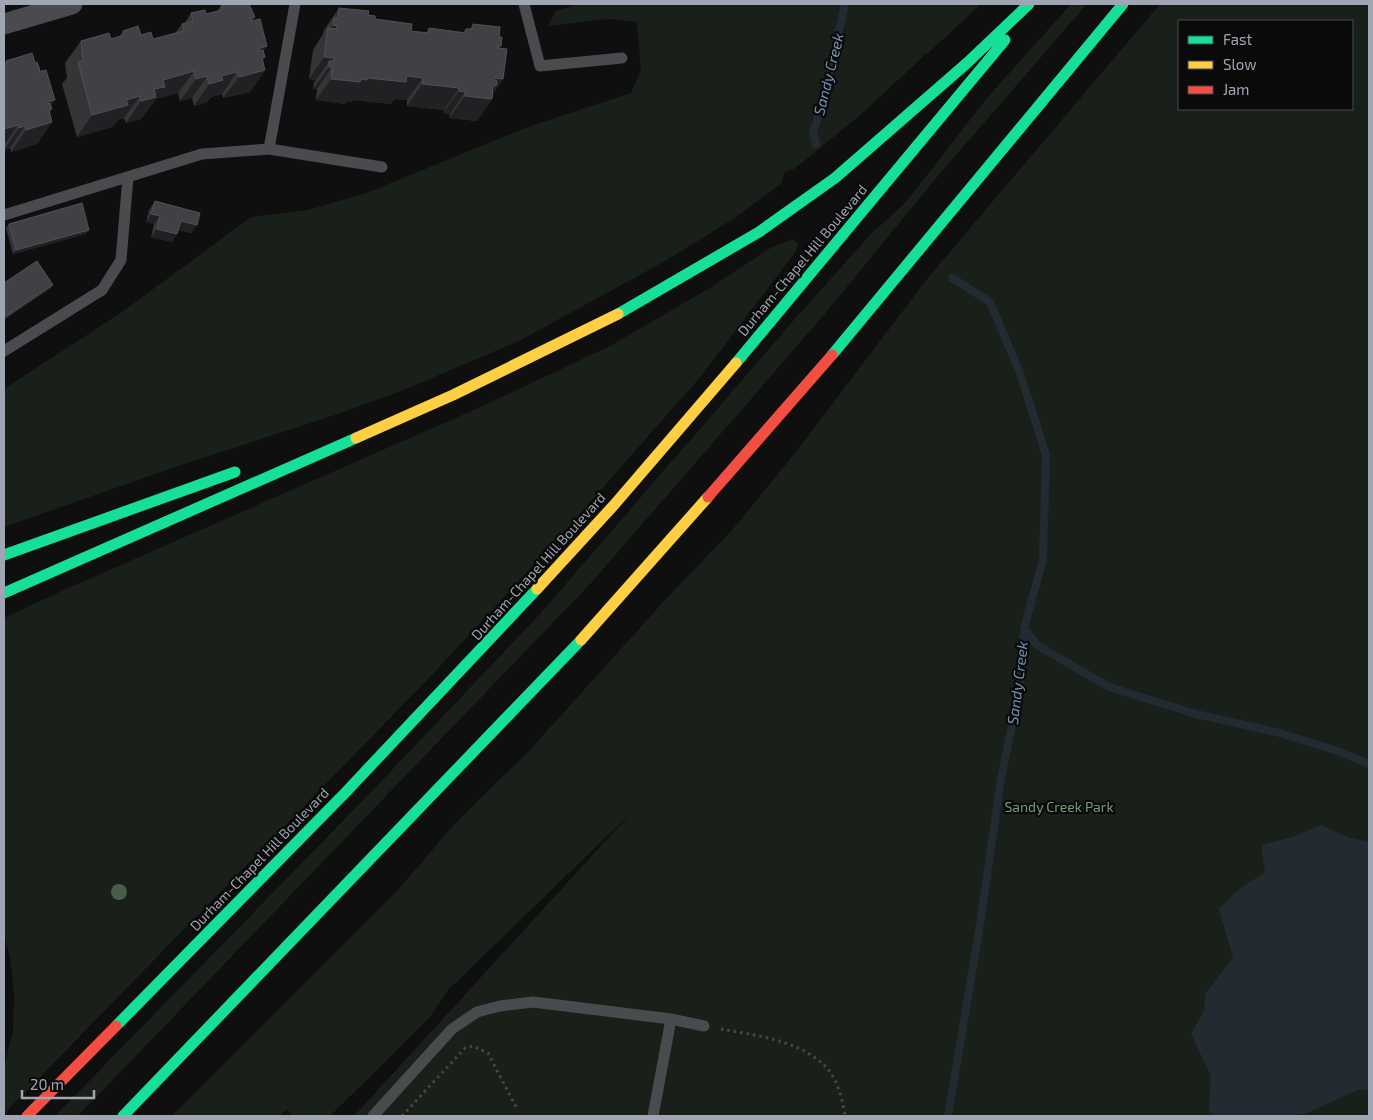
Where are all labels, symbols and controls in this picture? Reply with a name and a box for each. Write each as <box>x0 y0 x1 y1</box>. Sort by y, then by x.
legend <box>1178 20 1353 110</box>
text: Fast <box>1223 30 1253 48</box>
water label: Sandy Creek <box>809 31 848 117</box>
text: Slow <box>1223 55 1257 73</box>
text: Jam <box>1223 80 1249 98</box>
street label: Durham-Chapel Hill Boulevard <box>734 181 870 339</box>
street label: Durham-Chapel Hill Boulevard <box>467 489 609 643</box>
water label: Sandy Creek <box>1003 640 1032 726</box>
street label: Durham-Chapel Hill Boulevard <box>186 784 332 934</box>
park label: Sandy Creek Park <box>1004 798 1114 815</box>
scale bar <box>22 1068 95 1100</box>
text: 20 m <box>30 1075 64 1093</box>

